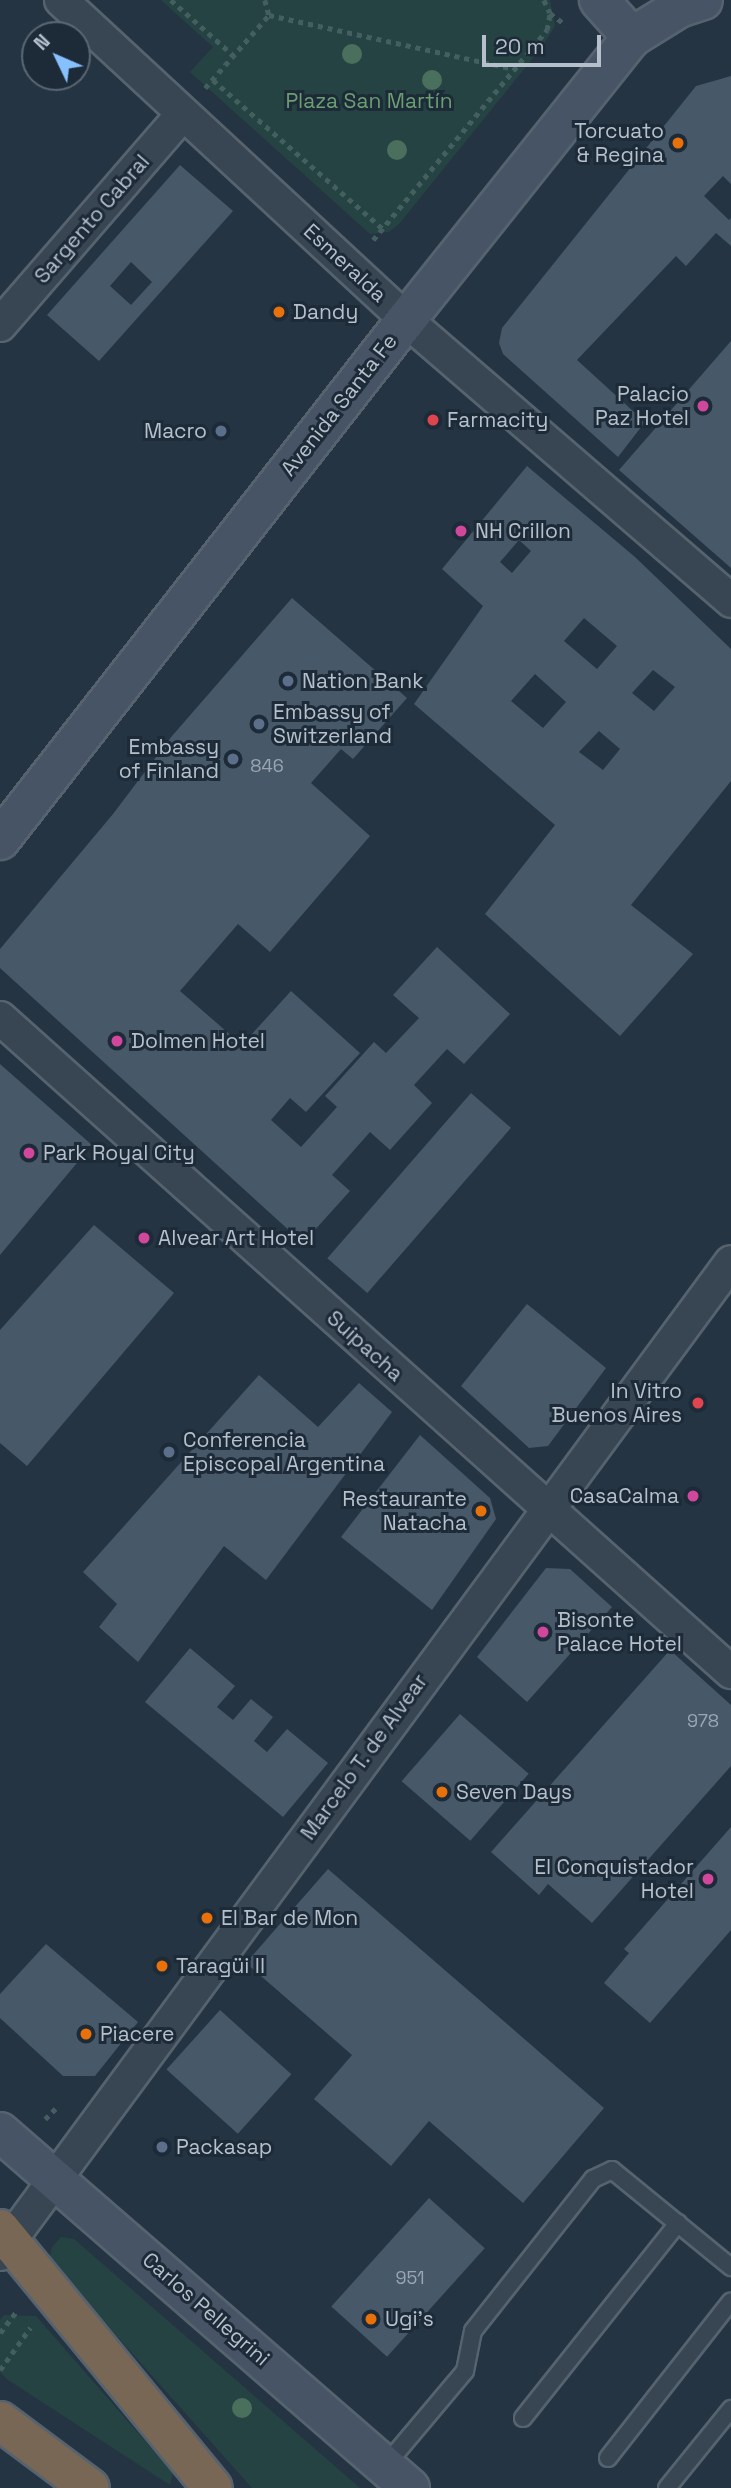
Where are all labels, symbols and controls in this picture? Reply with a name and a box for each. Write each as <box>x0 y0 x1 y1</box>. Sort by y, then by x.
north arrow <box>21 21 91 91</box>
scale bar <box>486 21 605 65</box>
text: N <box>29 29 55 56</box>
text: 20 m <box>495 33 545 60</box>
park label: Plaza San Martín <box>285 88 453 114</box>
place label: Torcuato & Regina <box>574 118 664 168</box>
marker: Torcuato & Regina <box>670 135 686 151</box>
street label: Sargento Cabral <box>29 149 155 289</box>
street label: Esmeralda <box>298 218 392 308</box>
place label: Dandy <box>293 299 358 325</box>
marker: Dandy <box>271 304 287 320</box>
street label: Avenida Santa Fe <box>276 329 402 481</box>
place label: Palacio Paz Hotel <box>595 381 689 431</box>
marker: Palacio Paz Hotel <box>695 398 711 414</box>
place label: Farmacity <box>447 407 548 433</box>
marker: Farmacity <box>425 412 441 428</box>
place label: Macro <box>144 418 207 444</box>
marker: Macro <box>213 423 229 439</box>
place label: NH Crillon <box>475 518 571 544</box>
marker: NH Crillon <box>453 523 469 539</box>
place label: Nation Bank <box>302 668 424 694</box>
marker: Nation Bank <box>280 673 296 689</box>
place label: Embassy of Switzerland <box>273 699 392 749</box>
marker: Embassy of Switzerland <box>251 716 267 732</box>
place label: Embassy of Finland <box>119 734 219 784</box>
marker: Embassy of Finland <box>225 751 241 767</box>
house number: 846 <box>250 755 284 777</box>
place label: Dolmen Hotel <box>131 1028 265 1054</box>
marker: Dolmen Hotel <box>109 1033 125 1049</box>
place label: Park Royal City <box>43 1140 195 1166</box>
marker: Park Royal City <box>21 1145 37 1161</box>
place label: Alvear Art Hotel <box>158 1225 314 1251</box>
marker: Alvear Art Hotel <box>136 1230 152 1246</box>
street label: Suipacha <box>322 1305 408 1387</box>
place label: In Vitro Buenos Aires <box>551 1378 682 1428</box>
marker: In Vitro Buenos Aires <box>688 1393 708 1413</box>
place label: Conferencia Episcopal Argentina <box>183 1427 385 1477</box>
marker: Conferencia Episcopal Argentina <box>161 1444 177 1460</box>
place label: CasaCalma <box>570 1483 679 1509</box>
place label: Restaurante Natacha <box>342 1486 467 1536</box>
marker: CasaCalma <box>685 1488 701 1504</box>
marker: Restaurante Natacha <box>473 1503 489 1519</box>
place label: Bisonte Palace Hotel <box>557 1607 682 1657</box>
marker: Bisonte Palace Hotel <box>535 1624 551 1640</box>
street label: Marcelo T. de Alvear <box>295 1669 433 1845</box>
house number: 978 <box>687 1710 719 1732</box>
place label: Seven Days <box>456 1779 572 1805</box>
marker: Seven Days <box>434 1784 450 1800</box>
place label: El Conquistador Hotel <box>534 1854 694 1904</box>
marker: El Conquistador Hotel <box>700 1871 716 1887</box>
place label: El Bar de Mon <box>221 1905 358 1931</box>
marker: El Bar de Mon <box>199 1910 215 1926</box>
place label: Taragüi II <box>176 1953 265 1979</box>
marker: Taragüi II <box>154 1958 170 1974</box>
place label: Piacere <box>100 2021 175 2047</box>
marker: Piacere <box>78 2026 94 2042</box>
place label: Packasap <box>176 2134 272 2160</box>
marker: Packasap <box>154 2139 170 2155</box>
street label: Carlos Pellegrini <box>137 2247 275 2371</box>
house number: 951 <box>395 2267 425 2289</box>
place label: Ugi's <box>385 2306 434 2332</box>
marker: Ugi's <box>363 2311 379 2327</box>

